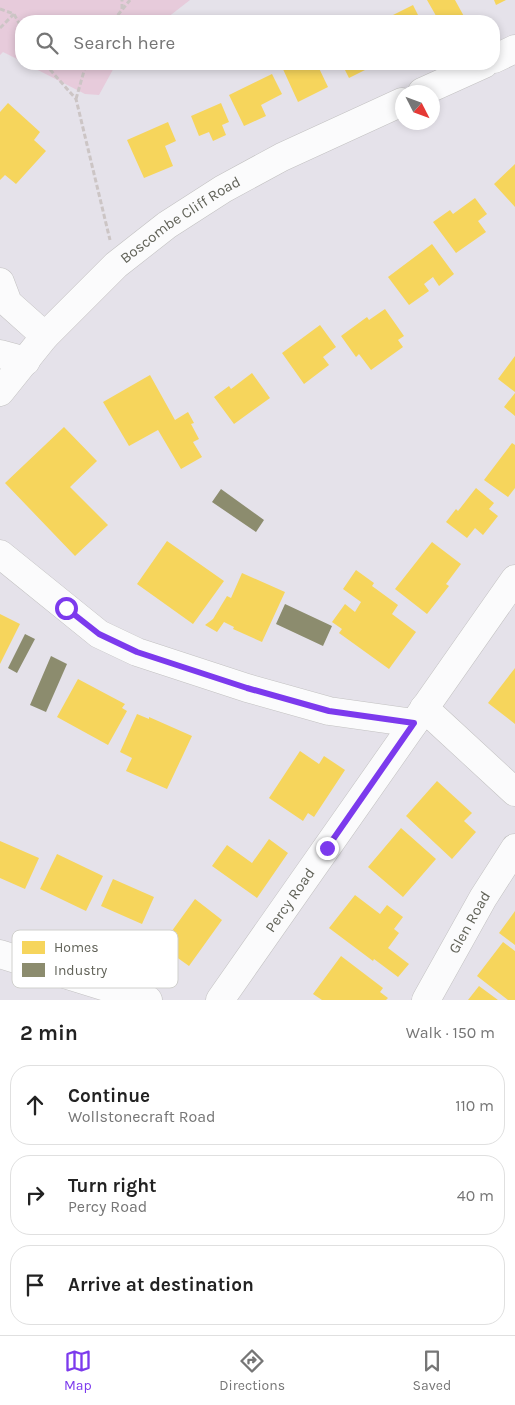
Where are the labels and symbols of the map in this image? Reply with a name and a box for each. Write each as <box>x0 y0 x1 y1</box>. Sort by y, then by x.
north arrow <box>395 85 440 130</box>
street label: Boscombe Cliff Road <box>117 172 243 267</box>
route start <box>55 597 78 620</box>
route end <box>316 837 339 860</box>
street label: Percy Road <box>261 864 319 936</box>
street label: Glen Road <box>445 888 494 957</box>
legend <box>12 930 178 988</box>
text: Homes <box>54 939 99 956</box>
text: Industry <box>54 962 108 979</box>

